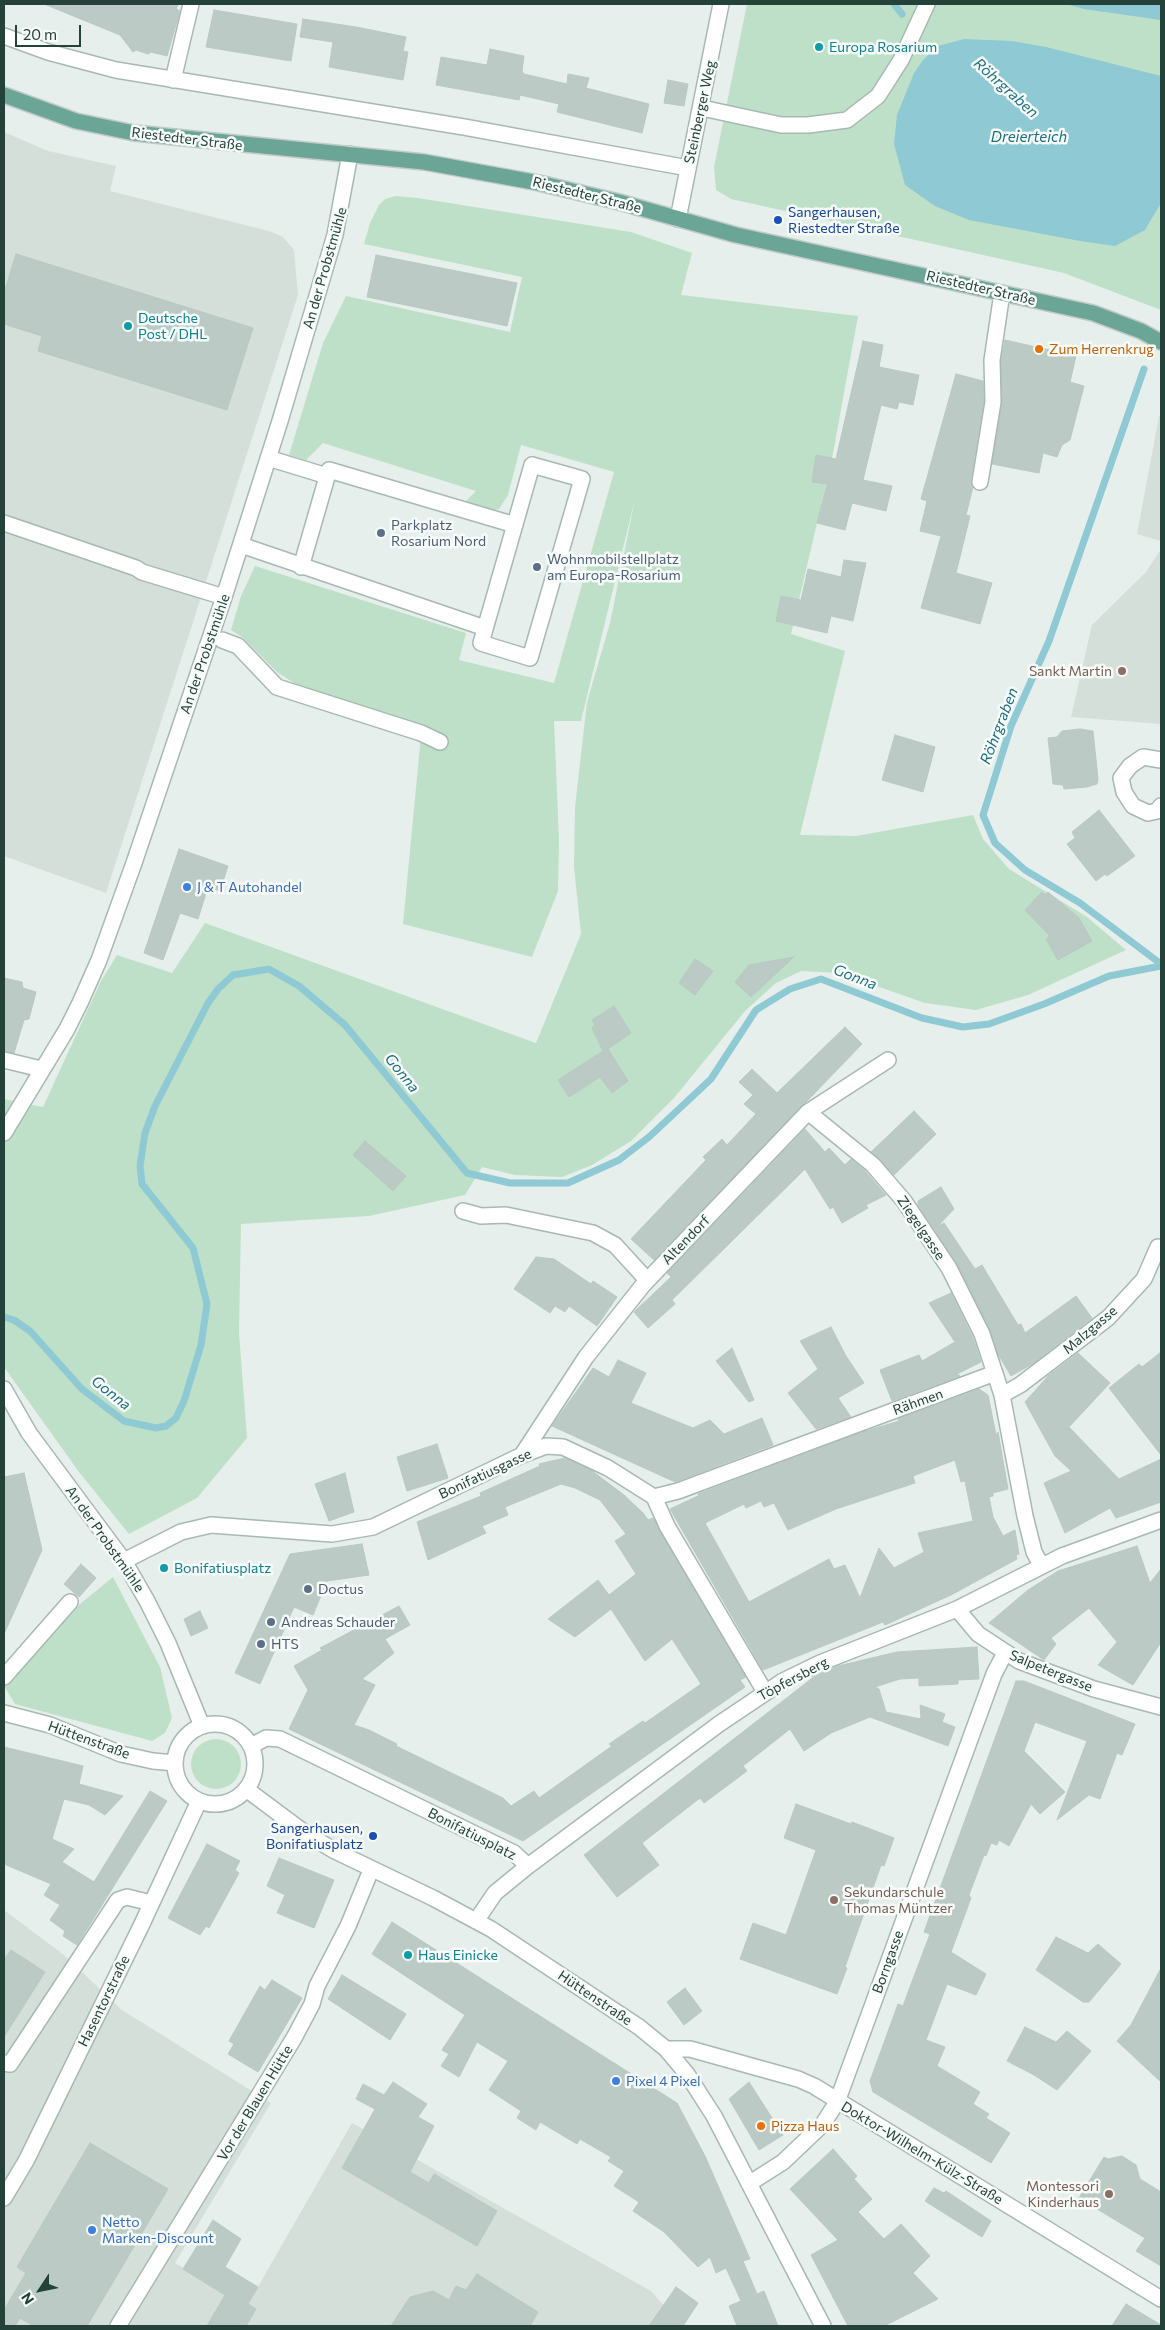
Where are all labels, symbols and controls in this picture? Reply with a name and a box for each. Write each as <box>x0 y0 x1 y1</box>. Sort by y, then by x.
scale bar <box>18 15 84 47</box>
text: 20 m <box>23 25 57 43</box>
place label: Europa Rosarium <box>829 39 937 55</box>
marker: Europa Rosarium <box>813 41 825 53</box>
water label: Röhrgraben <box>970 54 1042 122</box>
street label: Steinberger Weg <box>681 59 719 165</box>
street label: Riestedter Straße <box>131 124 243 154</box>
water label: Dreierteich <box>991 128 1067 146</box>
street label: Riestedter Straße <box>531 173 643 217</box>
place label: Sangerhausen, Riestedter Straße <box>788 204 900 236</box>
street label: An der Probstmühle <box>300 205 350 331</box>
marker: Sangerhausen, Riestedter Straße <box>772 214 784 226</box>
street label: Riestedter Straße <box>925 267 1037 309</box>
place label: Deutsche Post / DHL <box>138 310 207 342</box>
marker: Deutsche Post / DHL <box>122 320 134 332</box>
place label: Zum Herrenkrug <box>1049 341 1154 357</box>
marker: Zum Herrenkrug <box>1033 343 1045 355</box>
place label: Parkplatz Rosarium Nord <box>391 517 486 550</box>
marker: Parkplatz Rosarium Nord <box>375 527 387 539</box>
place label: Wohnmobilstellplatz am Europa-Rosarium <box>547 551 681 584</box>
marker: Wohnmobilstellplatz am Europa-Rosarium <box>531 561 543 573</box>
street label: An der Probstmühle <box>177 592 233 716</box>
place label: Sankt Martin <box>1029 663 1112 679</box>
marker: Sankt Martin <box>1116 665 1128 677</box>
water label: Röhrgraben <box>976 685 1022 767</box>
place label: J & T Autohandel <box>197 879 302 895</box>
marker: J & T Autohandel <box>181 881 193 893</box>
water label: Gonna <box>831 961 879 993</box>
water label: Gonna <box>381 1050 423 1096</box>
street label: Ziegelgasse <box>893 1193 949 1263</box>
street label: Altendorf <box>658 1212 714 1268</box>
street label: Malzgasse <box>1059 1302 1121 1358</box>
water label: Gonna <box>88 1372 134 1414</box>
street label: Rähmen <box>891 1385 945 1419</box>
street label: Bonifatiusgasse <box>436 1445 534 1503</box>
street label: An der Probstmühle <box>62 1483 148 1595</box>
place label: Bonifatiusplatz <box>174 1560 271 1576</box>
marker: Bonifatiusplatz <box>158 1562 170 1574</box>
place label: Doctus <box>318 1581 364 1597</box>
marker: Doctus <box>302 1583 314 1595</box>
place label: Andreas Schauder <box>281 1614 395 1630</box>
marker: Andreas Schauder <box>265 1616 277 1628</box>
place label: HTS <box>271 1636 299 1652</box>
marker: HTS <box>255 1638 267 1650</box>
street label: Salpetergasse <box>1007 1647 1095 1695</box>
street label: Töpfersberg <box>755 1653 831 1705</box>
street label: Hüttenstraße <box>46 1717 132 1763</box>
street label: Bonifatiusplatz <box>425 1804 519 1864</box>
place label: Sangerhausen, Bonifatiusplatz <box>266 1820 363 1852</box>
marker: Sangerhausen, Bonifatiusplatz <box>367 1830 379 1842</box>
place label: Sekundarschule Thomas Müntzer <box>844 1884 953 1916</box>
marker: Sekundarschule Thomas Müntzer <box>828 1894 840 1906</box>
street label: Borngasse <box>869 1928 907 1996</box>
place label: Haus Einicke <box>418 1947 498 1963</box>
marker: Haus Einicke <box>402 1949 414 1961</box>
street label: Hasentorstraße <box>75 1953 133 2049</box>
street label: Hüttenstraße <box>555 1967 635 2029</box>
street label: Vor der Blauen Hütte <box>214 2042 296 2164</box>
place label: Pixel 4 Pixel <box>626 2073 701 2089</box>
marker: Pixel 4 Pixel <box>610 2075 622 2087</box>
street label: Doktor-Wilhelm-Külz-Straße <box>838 2098 1006 2208</box>
place label: Pizza Haus <box>771 2118 839 2134</box>
marker: Pizza Haus <box>755 2120 767 2132</box>
place label: Montessori Kinderhaus <box>1026 2178 1099 2210</box>
marker: Montessori Kinderhaus <box>1103 2188 1115 2200</box>
place label: Netto Marken-Discount <box>102 2214 214 2246</box>
marker: Netto Marken-Discount <box>86 2224 98 2236</box>
north arrow <box>15 2265 65 2315</box>
text: N <box>17 2290 37 2308</box>

